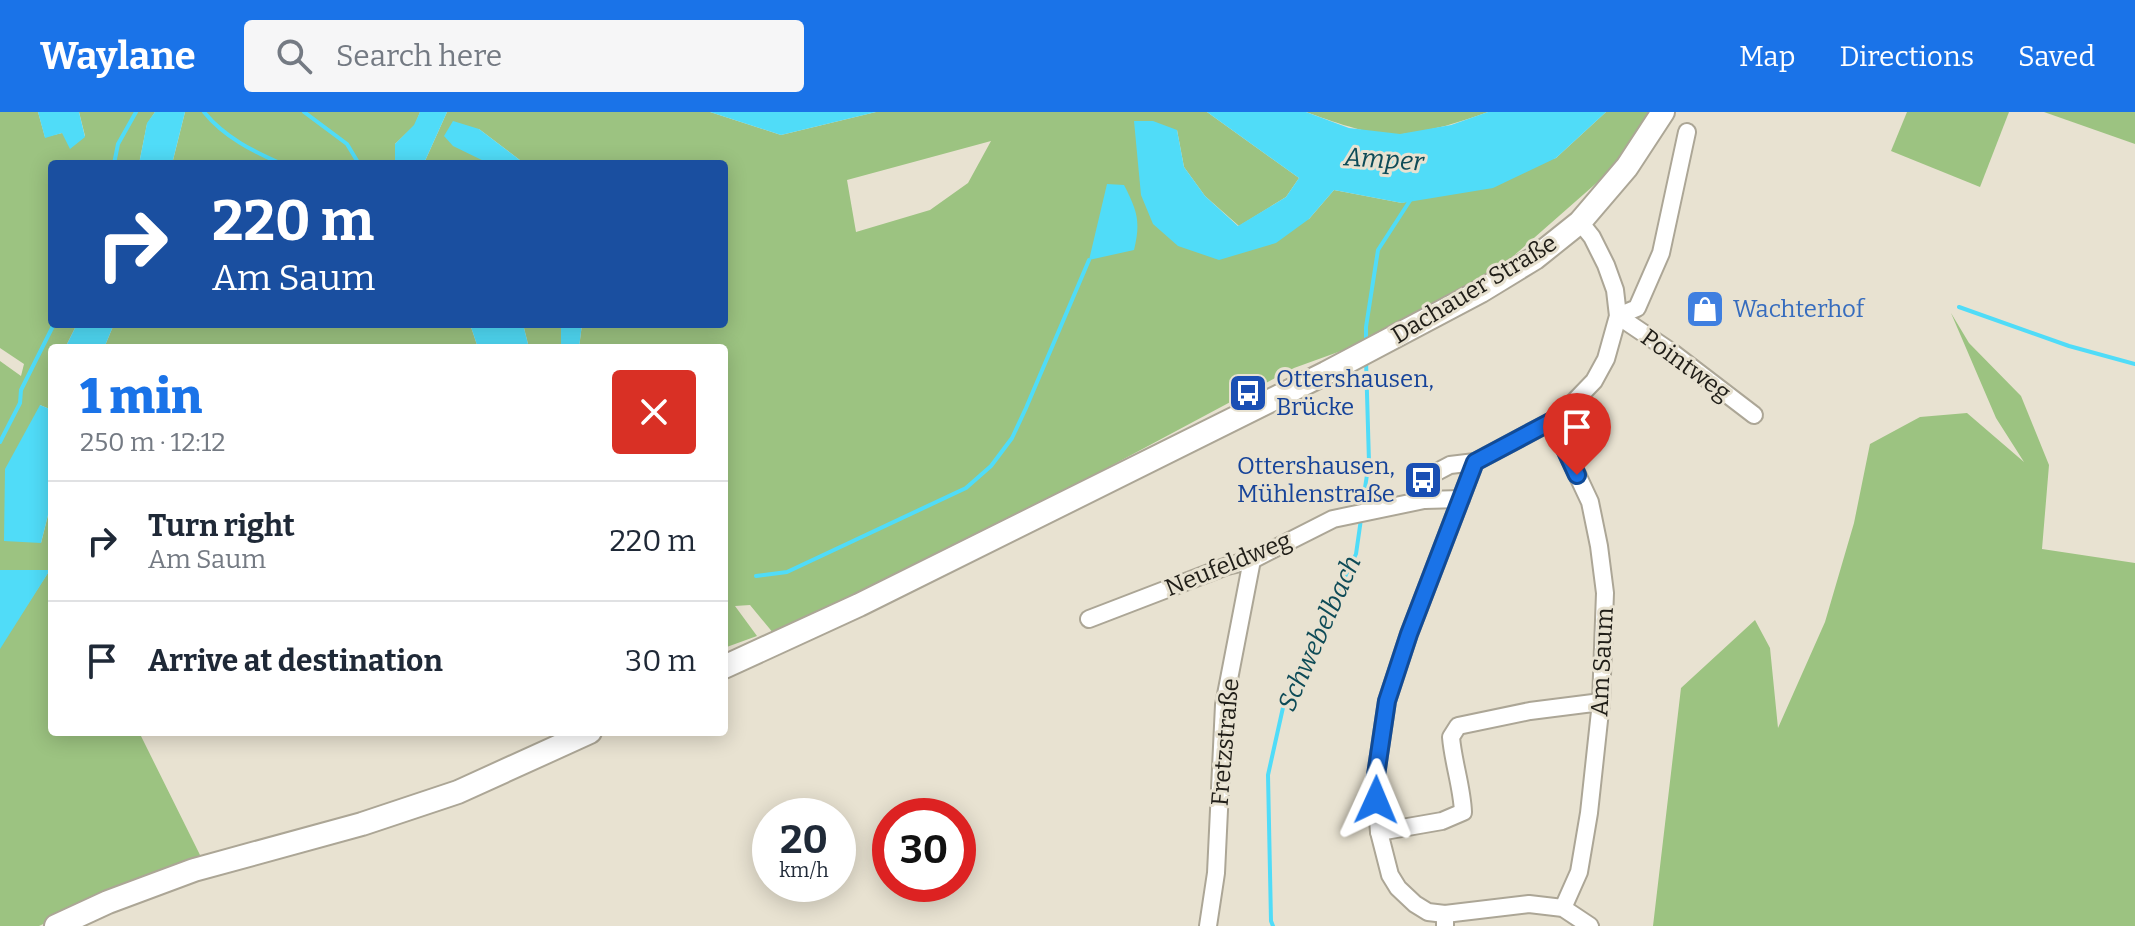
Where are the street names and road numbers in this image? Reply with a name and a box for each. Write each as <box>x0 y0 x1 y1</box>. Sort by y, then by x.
street label: Dachauer Straße <box>1386 229 1562 349</box>
street label: Pointweg <box>1636 323 1736 407</box>
street label: Neufeldweg <box>1161 526 1295 602</box>
street label: Am Saum <box>1585 607 1619 717</box>
street label: Fretzstraße <box>1205 677 1245 807</box>

